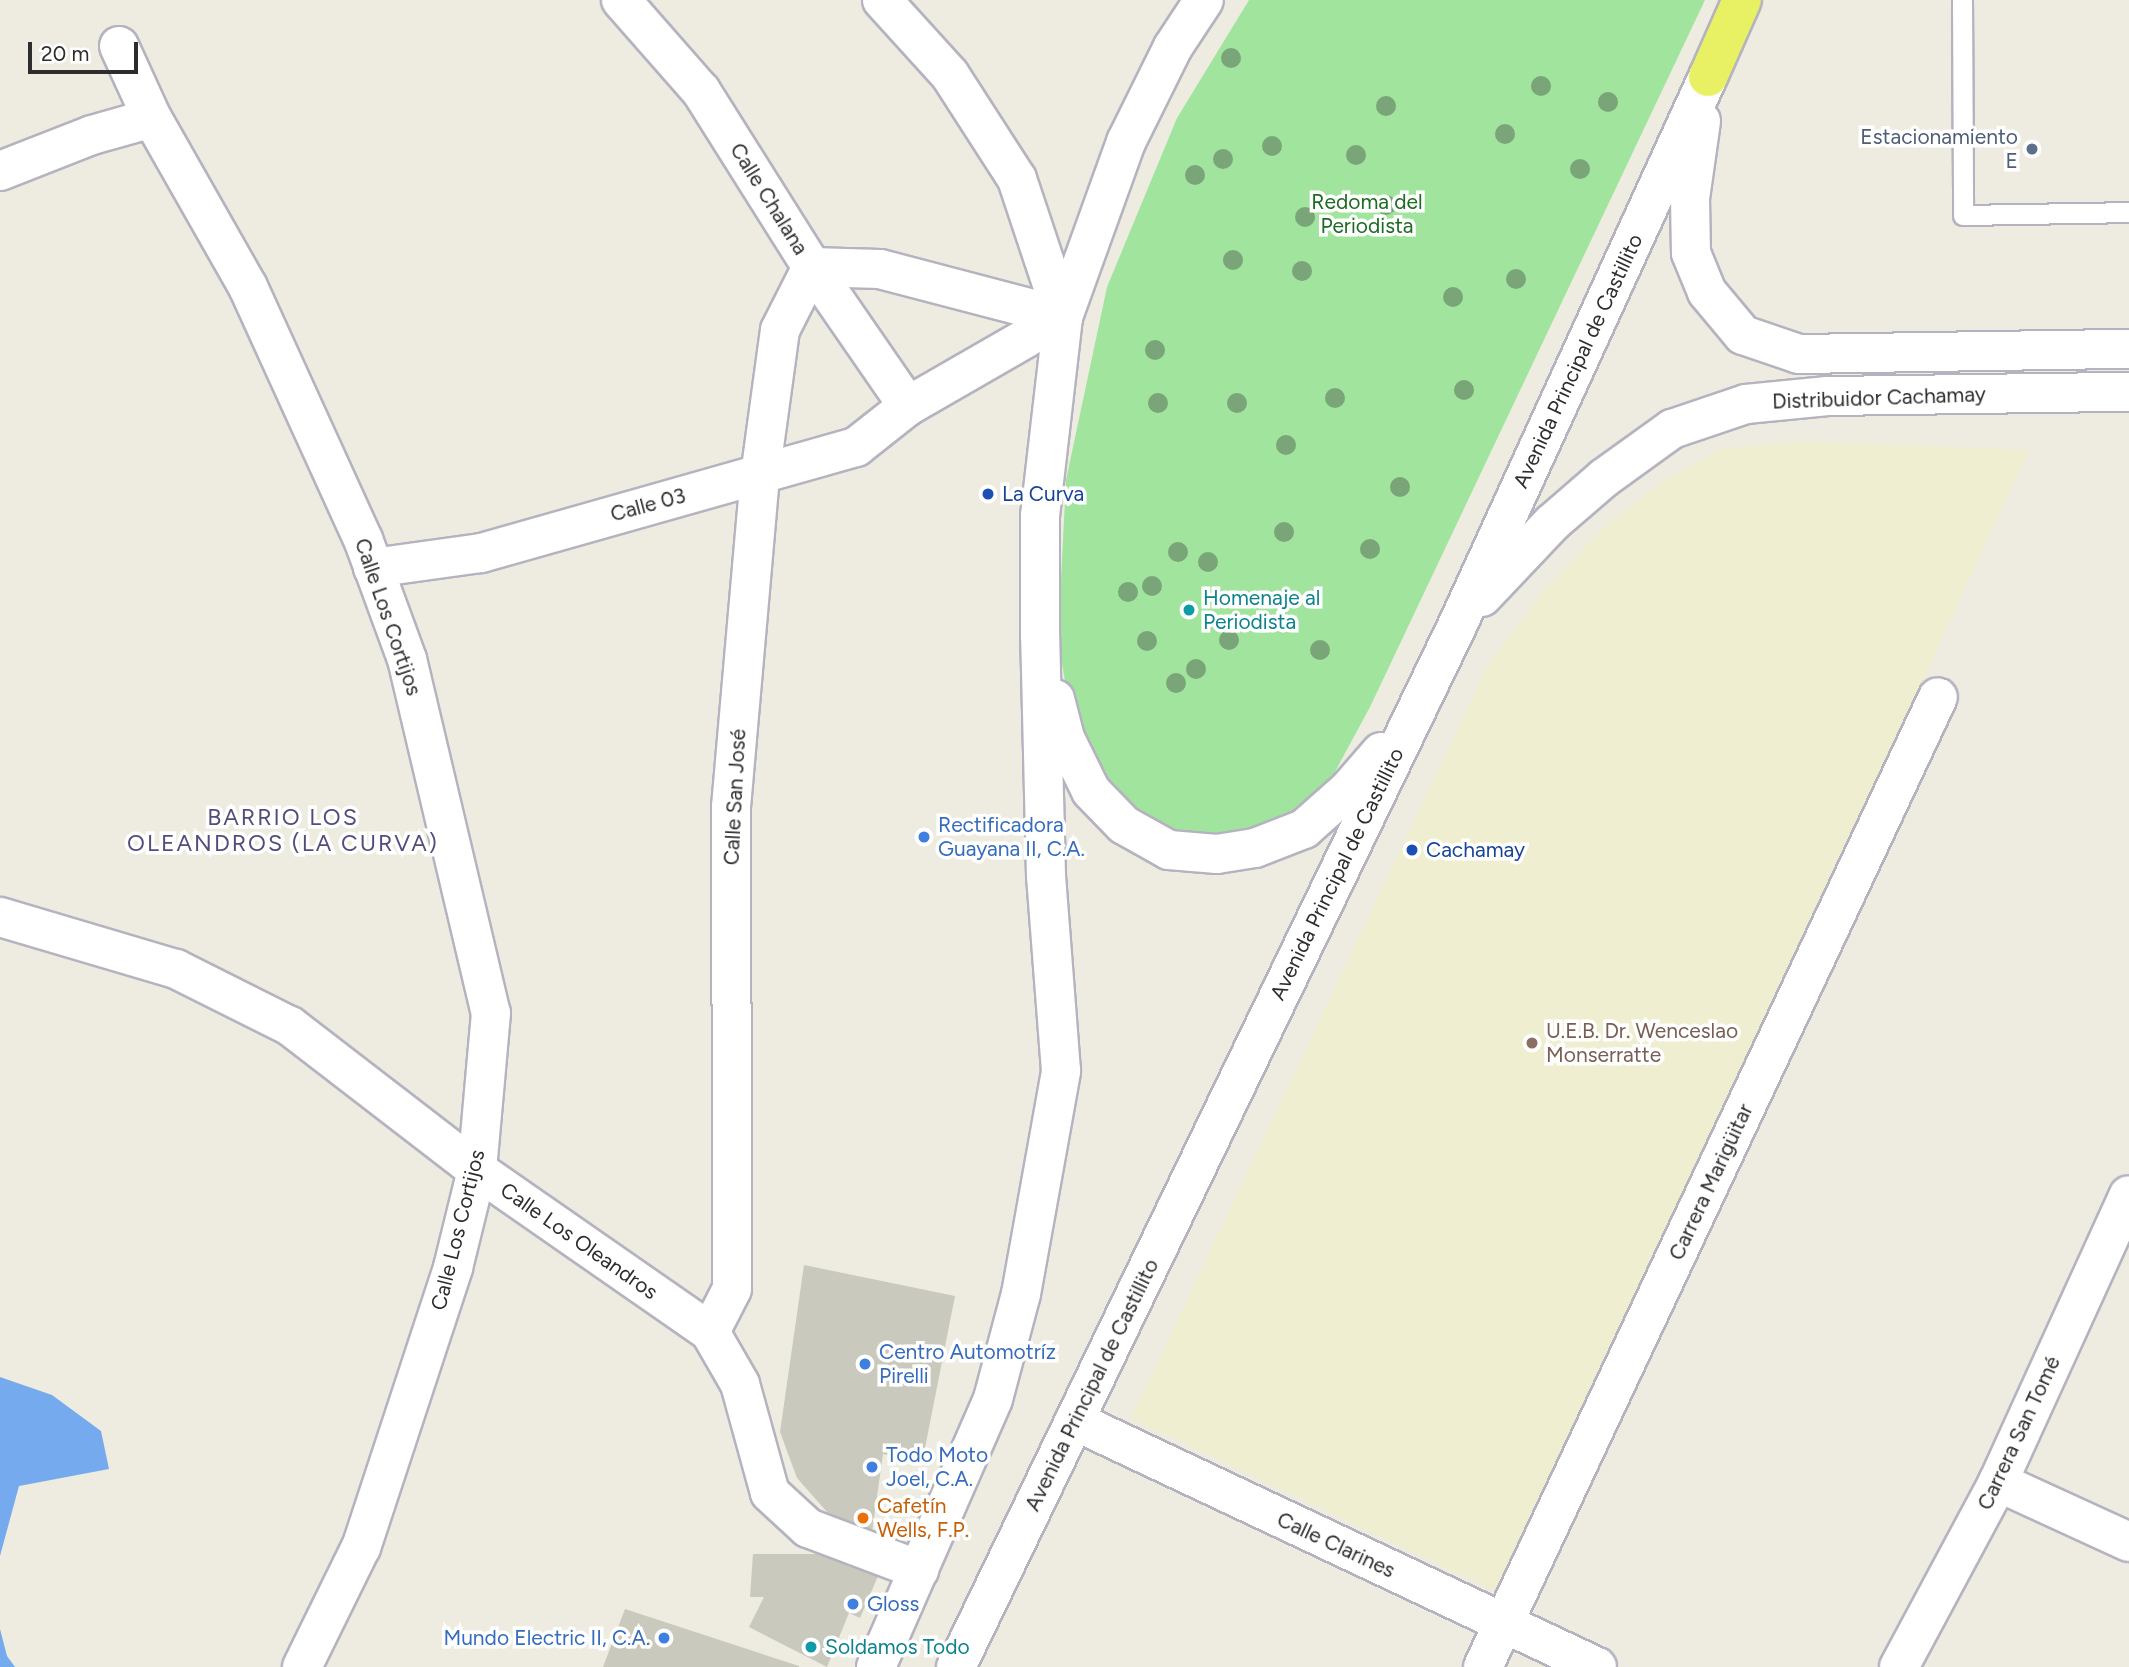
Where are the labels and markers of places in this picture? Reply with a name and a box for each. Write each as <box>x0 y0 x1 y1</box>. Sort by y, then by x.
place label: Estacionamiento E <box>1860 124 2018 174</box>
marker: Estacionamiento E <box>2024 141 2040 157</box>
place label: La Curva <box>1002 481 1084 507</box>
marker: La Curva <box>980 486 996 502</box>
place label: Homenaje al Periodista <box>1203 585 1320 635</box>
marker: Homenaje al Periodista <box>1181 602 1197 618</box>
place label: Rectificadora Guayana II, C.A. <box>938 812 1085 862</box>
marker: Rectificadora Guayana II, C.A. <box>916 829 932 845</box>
place label: Cachamay <box>1426 837 1525 863</box>
marker: Cachamay <box>1404 842 1420 858</box>
place label: U.E.B. Dr. Wenceslao Monserratte <box>1546 1018 1738 1068</box>
marker: U.E.B. Dr. Wenceslao Monserratte <box>1524 1035 1540 1051</box>
place label: Centro Automotríz Pirelli <box>879 1339 1056 1389</box>
marker: Centro Automotríz Pirelli <box>857 1356 873 1372</box>
place label: Todo Moto Joel, C.A. <box>886 1442 988 1492</box>
marker: Todo Moto Joel, C.A. <box>864 1459 880 1475</box>
place label: Cafetín Wells, F.P. <box>877 1493 969 1543</box>
marker: Cafetín Wells, F.P. <box>855 1510 871 1526</box>
place label: Gloss <box>867 1591 919 1617</box>
marker: Gloss <box>845 1596 861 1612</box>
place label: Mundo Electric II, C.A. <box>443 1625 650 1651</box>
marker: Mundo Electric II, C.A. <box>656 1630 672 1646</box>
place label: Soldamos Todo <box>825 1634 970 1660</box>
marker: Soldamos Todo <box>803 1639 819 1655</box>

